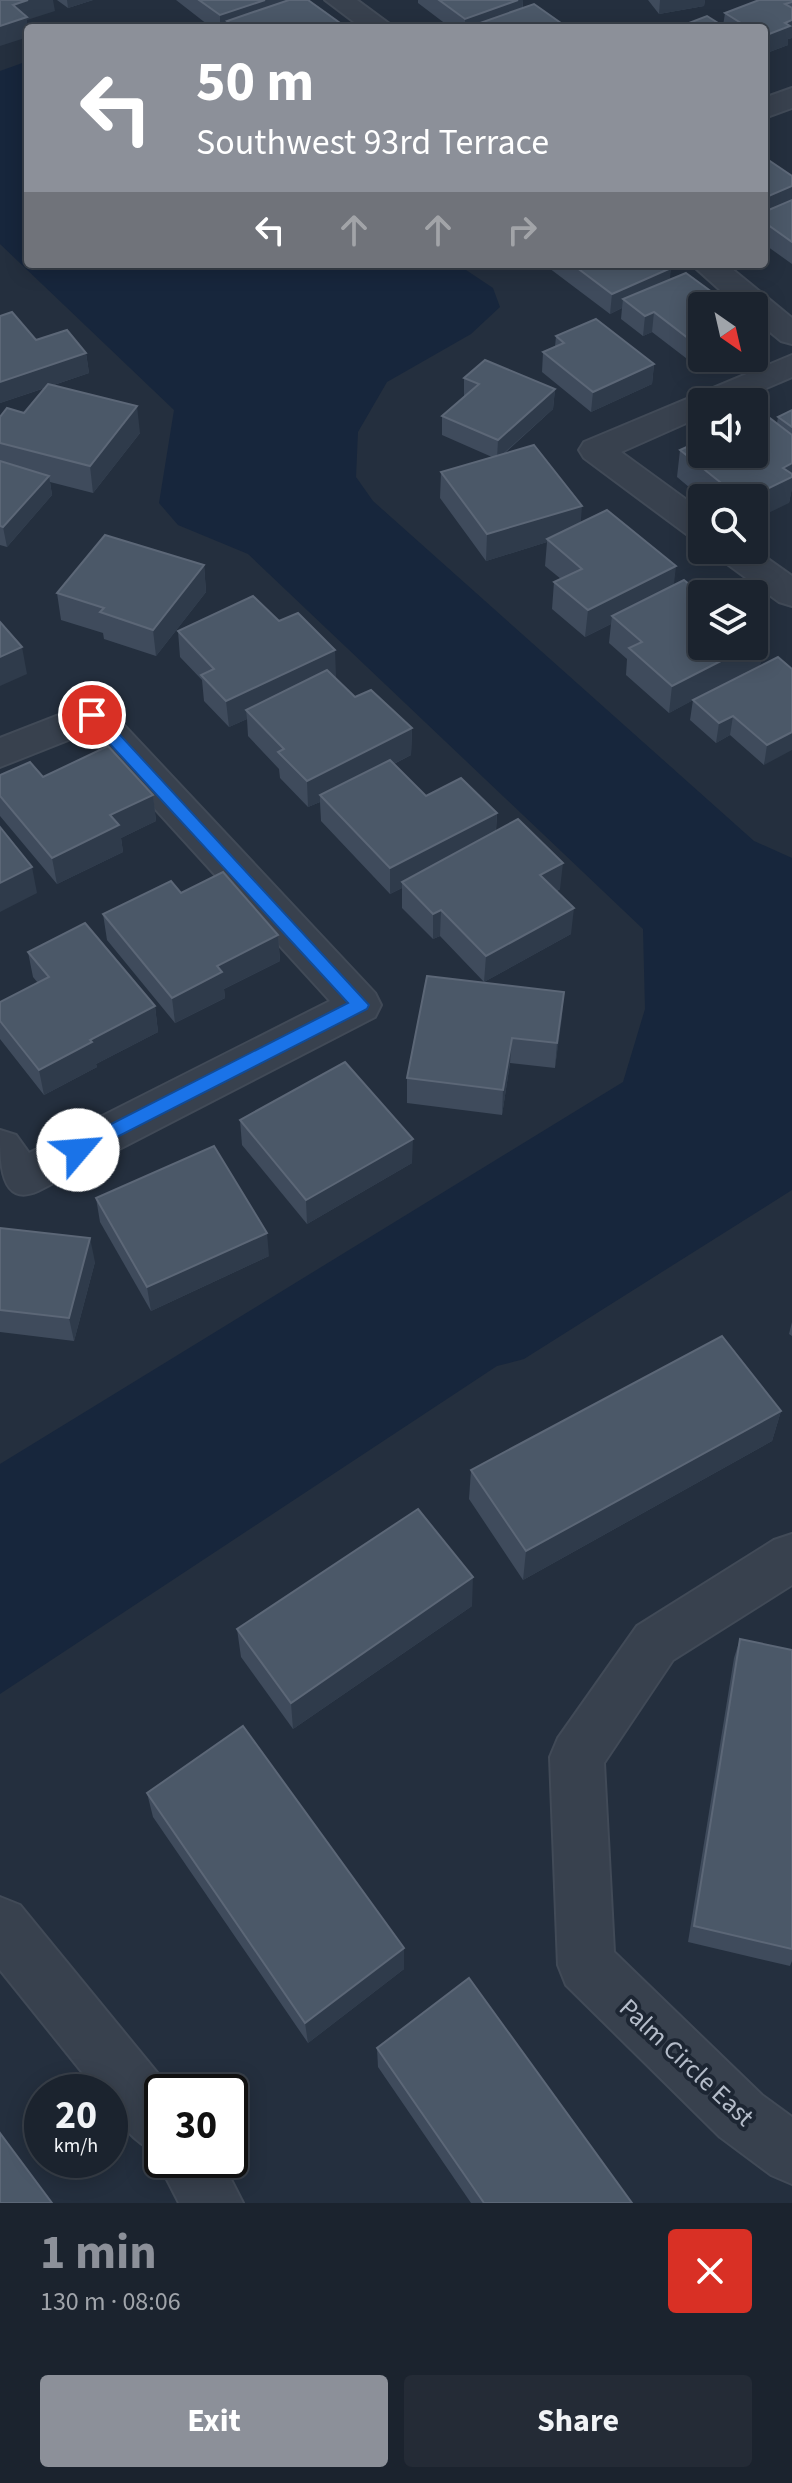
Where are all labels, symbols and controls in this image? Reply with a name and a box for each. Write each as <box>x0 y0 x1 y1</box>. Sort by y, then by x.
text: 50 m <box>196 43 314 122</box>
icon: left <box>64 56 168 160</box>
text: Southwest 93rd Terrace <box>196 117 549 168</box>
icon: left <box>248 208 292 252</box>
icon: ahead <box>332 208 376 252</box>
icon: ahead <box>416 208 460 252</box>
icon: right <box>500 208 544 252</box>
north arrow <box>688 292 768 372</box>
map controls <box>688 292 768 660</box>
button: sound <box>688 388 768 468</box>
button: search <box>688 484 768 564</box>
button: layers <box>688 580 768 660</box>
pin <box>58 681 126 749</box>
icon: arrive <box>70 693 114 737</box>
position arrow <box>36 1108 120 1192</box>
street label: Palm Circle East <box>611 1990 763 2135</box>
speed limit sign: 30 <box>144 2074 248 2178</box>
text: 20 <box>55 2087 97 2144</box>
text: km/h <box>54 2132 98 2160</box>
text: 1 min <box>40 2219 157 2287</box>
button: close <box>668 2229 752 2313</box>
text: 130 m · 08:06 <box>40 2283 181 2320</box>
button: Exit <box>40 2375 388 2467</box>
button: Share <box>404 2375 752 2467</box>

